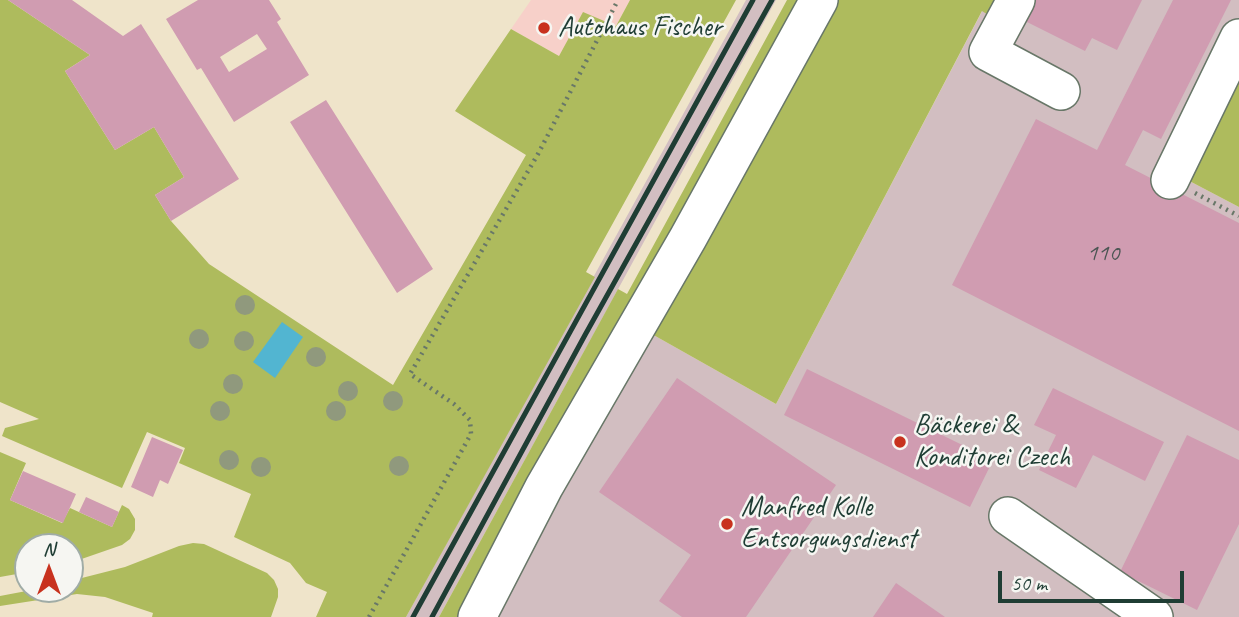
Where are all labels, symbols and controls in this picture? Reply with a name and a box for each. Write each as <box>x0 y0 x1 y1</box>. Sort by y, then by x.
place label: Autohaus Fischer <box>558 11 722 45</box>
marker: Autohaus Fischer <box>536 20 552 36</box>
house number: 110 <box>1087 240 1119 268</box>
place label: Bäckerei & Konditorei Czech <box>914 409 1070 475</box>
marker: Bäckerei & Konditorei Czech <box>892 434 908 450</box>
place label: Manfred Kolle Entsorgungsdienst <box>741 491 916 557</box>
marker: Manfred Kolle Entsorgungsdienst <box>719 516 735 532</box>
north arrow <box>14 533 84 603</box>
text: N <box>43 537 55 561</box>
scale bar <box>1001 558 1186 602</box>
text: 50 m <box>1011 570 1047 596</box>

